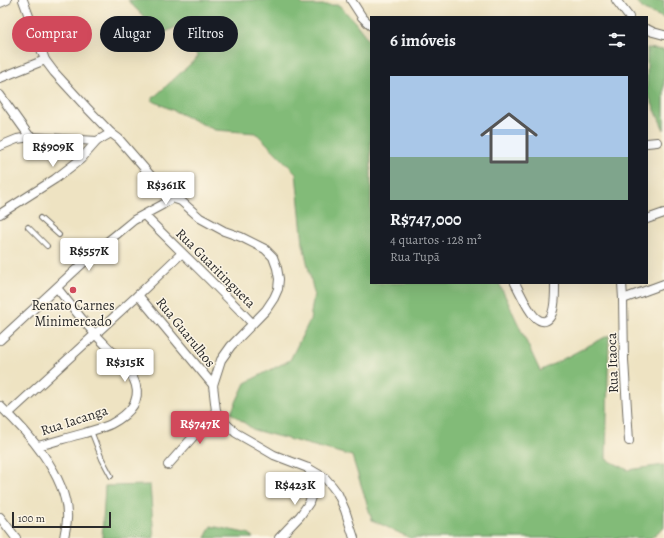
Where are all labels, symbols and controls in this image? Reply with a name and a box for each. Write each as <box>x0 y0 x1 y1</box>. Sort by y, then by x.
chip: Comprar <box>12 16 92 52</box>
chip: Alugar <box>100 16 165 52</box>
chip: Filtros <box>173 16 238 52</box>
text: 6 imóveis <box>390 29 456 52</box>
icon: filters <box>606 29 628 51</box>
icon: home <box>473 102 545 174</box>
pin: R$909K <box>20 134 86 168</box>
text: R$909K <box>32 138 74 155</box>
pin: R$361K <box>133 172 199 206</box>
text: R$361K <box>146 176 186 193</box>
text: R$747,000 <box>390 208 462 231</box>
street label: Rua Guaritingueta <box>172 224 260 313</box>
text: 4 quartos · 128 m² <box>390 231 482 248</box>
pin: R$557K <box>56 238 122 272</box>
text: R$557K <box>69 242 109 259</box>
text: Rua Tupã <box>390 248 440 265</box>
marker: Renato Carnes Minimercado <box>68 285 78 295</box>
street label: Rua Guarulhos <box>152 293 220 371</box>
place label: Renato Carnes Minimercado <box>31 296 115 331</box>
street label: Rua Itaoca <box>602 332 623 394</box>
pin: R$315K <box>92 349 158 383</box>
text: R$315K <box>106 353 144 370</box>
street label: Rua Iacanga <box>38 401 111 440</box>
pin: R$747K <box>167 411 233 445</box>
text: R$747K <box>180 415 220 432</box>
pin: R$423K <box>262 472 328 506</box>
text: R$423K <box>275 476 315 493</box>
scale bar <box>12 510 111 529</box>
text: 100 m <box>18 511 45 526</box>

